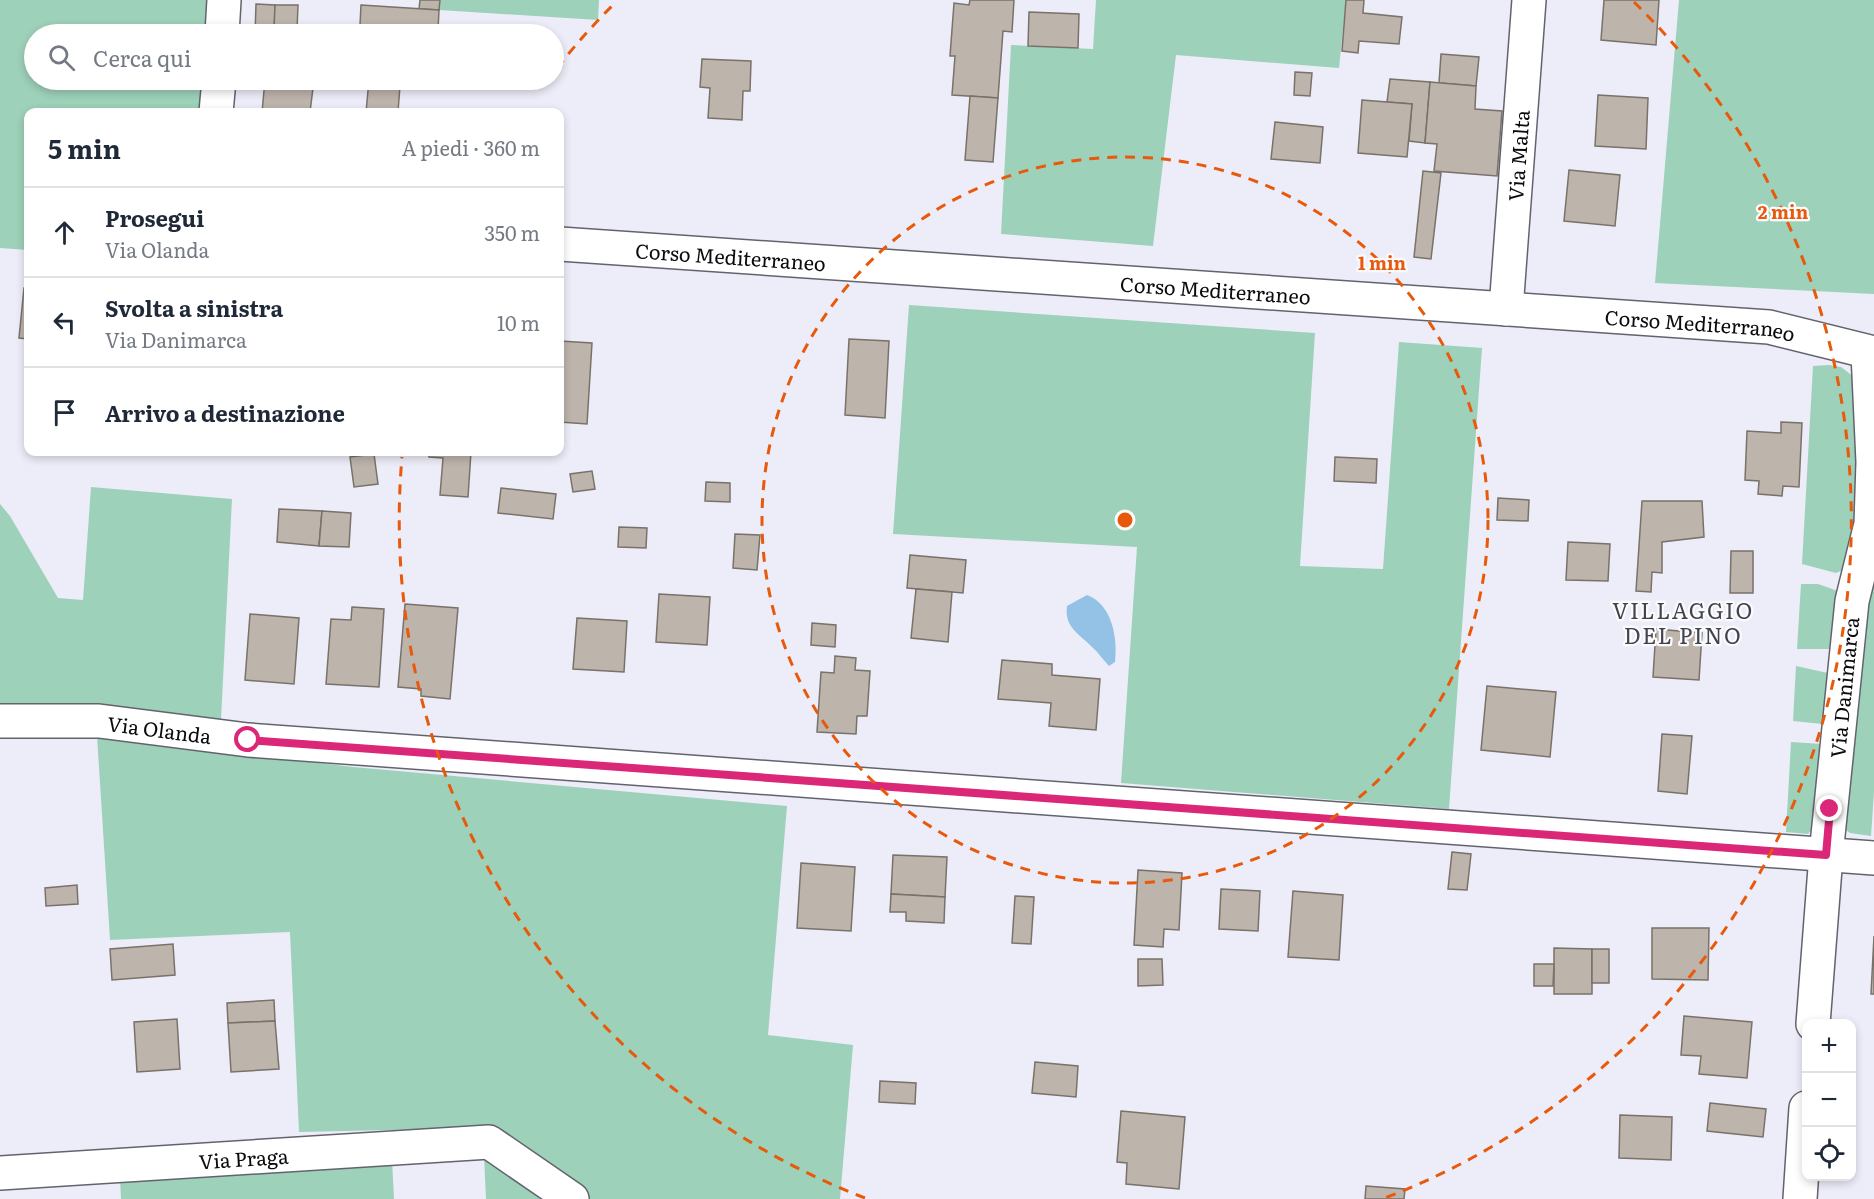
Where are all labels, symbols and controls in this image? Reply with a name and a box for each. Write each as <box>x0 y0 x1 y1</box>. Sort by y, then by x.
search box <box>24 24 564 90</box>
icon: search <box>45 41 78 74</box>
text: Cerca qui <box>93 41 191 74</box>
street label: Via Malta <box>1499 108 1536 202</box>
text: 5 min <box>48 128 121 167</box>
text: A piedi · 360 m <box>402 132 540 162</box>
text: 2 min <box>1758 198 1809 225</box>
text: Prosegui <box>105 201 204 234</box>
icon: ahead <box>48 216 81 249</box>
text: 350 m <box>484 217 540 247</box>
text: Via Olanda <box>105 234 209 264</box>
street label: Corso Mediterraneo <box>634 234 827 277</box>
text: 1 min <box>1358 249 1407 276</box>
street label: Corso Mediterraneo <box>1119 267 1312 311</box>
text: Svolta a sinistra <box>105 291 283 324</box>
street label: Corso Mediterraneo <box>1604 301 1799 348</box>
icon: left <box>48 306 81 339</box>
text: 10 m <box>497 307 540 337</box>
text: Via Danimarca <box>105 324 247 354</box>
icon: arrive <box>48 396 81 429</box>
text: Arrivo a destinazione <box>105 396 345 429</box>
centre of rings <box>1115 510 1135 530</box>
district label: VILLAGGIO DEL PINO <box>1612 593 1754 651</box>
street label: Via Danimarca <box>1821 615 1865 759</box>
street label: Via Olanda <box>106 707 213 750</box>
route start <box>234 726 260 752</box>
route end <box>1816 795 1842 821</box>
map controls <box>1802 1019 1856 1181</box>
button: + <box>1802 1019 1856 1073</box>
button: − <box>1802 1073 1856 1127</box>
button: locate <box>1802 1127 1856 1181</box>
street label: Via Praga <box>198 1140 290 1175</box>

